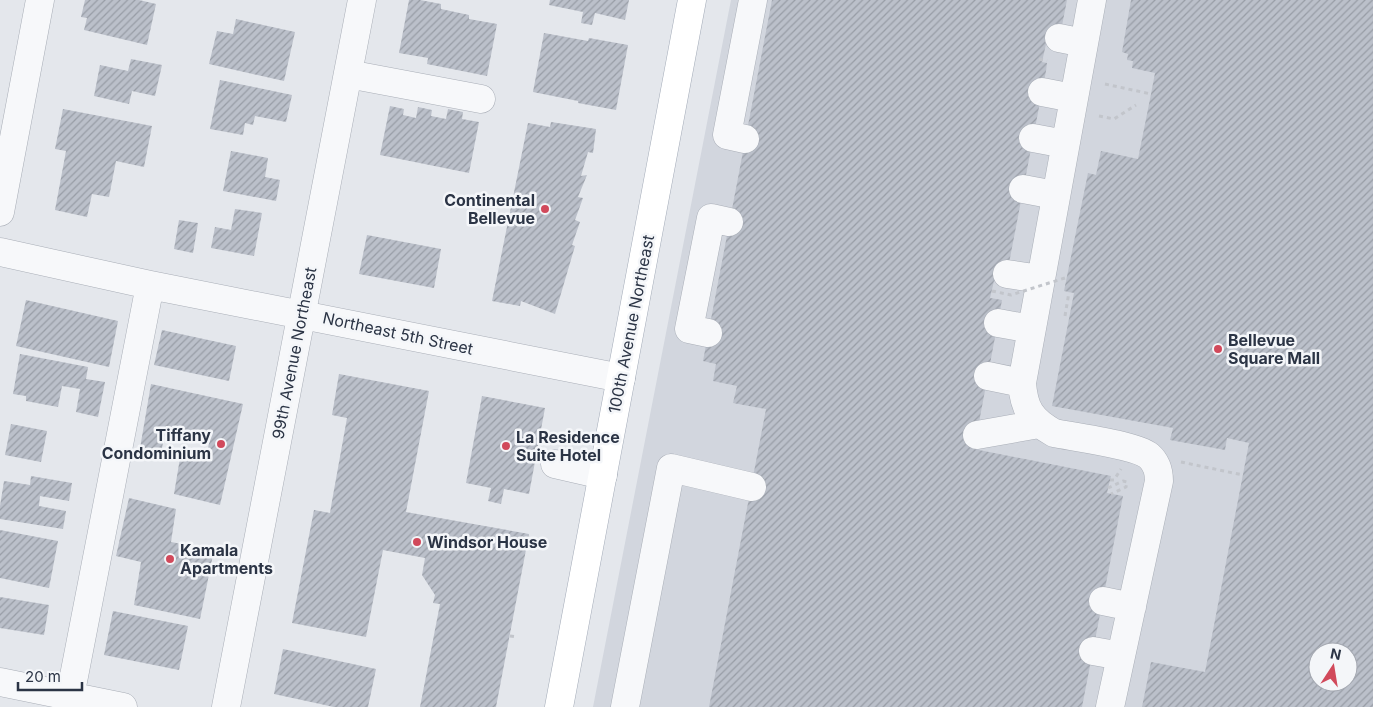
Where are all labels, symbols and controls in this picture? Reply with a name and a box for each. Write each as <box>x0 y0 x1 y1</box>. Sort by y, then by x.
place label: Continental Bellevue <box>444 190 535 228</box>
marker: Continental Bellevue <box>539 203 551 215</box>
street label: 100th Avenue Northeast <box>604 233 658 415</box>
street label: 99th Avenue Northeast <box>268 265 320 441</box>
street label: Northeast 5th Street <box>321 307 475 359</box>
place label: Bellevue Square Mall <box>1228 330 1320 368</box>
marker: Bellevue Square Mall <box>1212 343 1224 355</box>
place label: Tiffany Condominium <box>102 425 211 463</box>
place label: La Residence Suite Hotel <box>516 427 620 465</box>
marker: Tiffany Condominium <box>215 438 227 450</box>
marker: La Residence Suite Hotel <box>500 440 512 452</box>
place label: Windsor House <box>427 532 547 552</box>
marker: Windsor House <box>411 536 423 548</box>
place label: Kamala Apartments <box>180 540 273 578</box>
marker: Kamala Apartments <box>164 553 176 565</box>
north arrow <box>1308 642 1358 692</box>
text: N <box>1329 644 1343 663</box>
scale bar <box>18 660 81 692</box>
text: 20 m <box>25 667 61 686</box>

